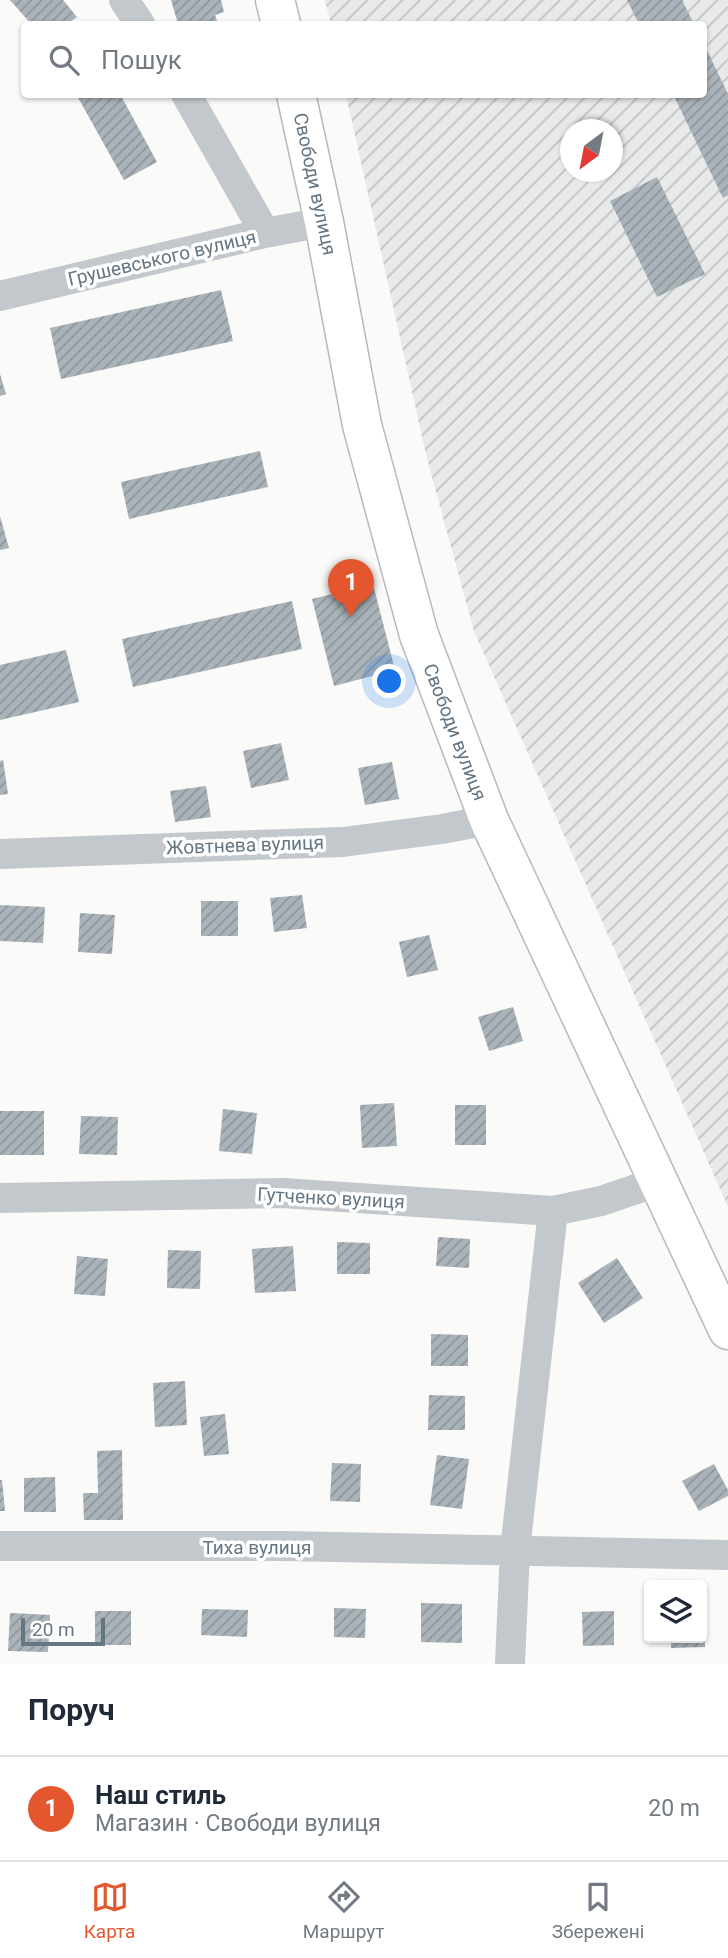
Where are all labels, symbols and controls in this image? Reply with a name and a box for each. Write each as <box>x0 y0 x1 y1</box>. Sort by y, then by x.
search box <box>21 21 707 98</box>
icon: search <box>45 41 83 79</box>
text: Пошук <box>101 45 182 75</box>
street label: Свободи вулиця <box>289 111 341 257</box>
north arrow <box>560 119 623 182</box>
street label: Грушевського вулиця <box>66 225 258 291</box>
pin: 1 <box>328 559 374 617</box>
street label: Свободи вулиця <box>418 660 492 804</box>
your location <box>372 664 406 698</box>
street label: Жовтнева вулиця <box>166 831 324 859</box>
street label: Гутченко вулиця <box>257 1183 405 1213</box>
street label: Тиха вулиця <box>203 1536 311 1559</box>
map controls <box>644 1580 707 1643</box>
button: layers <box>644 1580 707 1643</box>
scale bar <box>21 1615 105 1647</box>
text: 20 m <box>32 1618 75 1641</box>
text: Поруч <box>28 1692 115 1727</box>
text: Наш стиль <box>95 1780 226 1810</box>
text: 1 <box>44 1795 58 1822</box>
text: 20 m <box>648 1795 700 1822</box>
text: Магазин · Свободи вулиця <box>95 1810 381 1837</box>
tab: Карта <box>84 1878 135 1943</box>
tab: Маршрут <box>303 1878 384 1943</box>
tab: Збережені <box>552 1878 644 1943</box>

